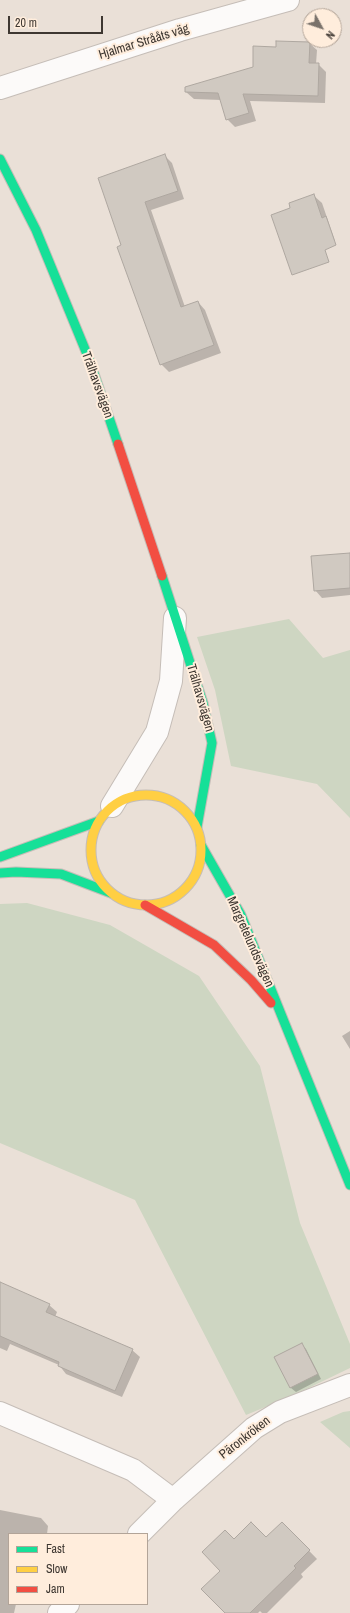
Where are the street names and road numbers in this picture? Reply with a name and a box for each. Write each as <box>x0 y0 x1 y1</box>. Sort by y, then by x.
street label: Hjalmar Strååts väg <box>97 21 191 63</box>
street label: Trälhavsvägen <box>78 350 116 420</box>
street label: Trälhavsvägen <box>183 662 217 734</box>
street label: Margretelundsvägen <box>223 894 277 990</box>
street label: Päronkröken <box>216 1413 274 1463</box>

